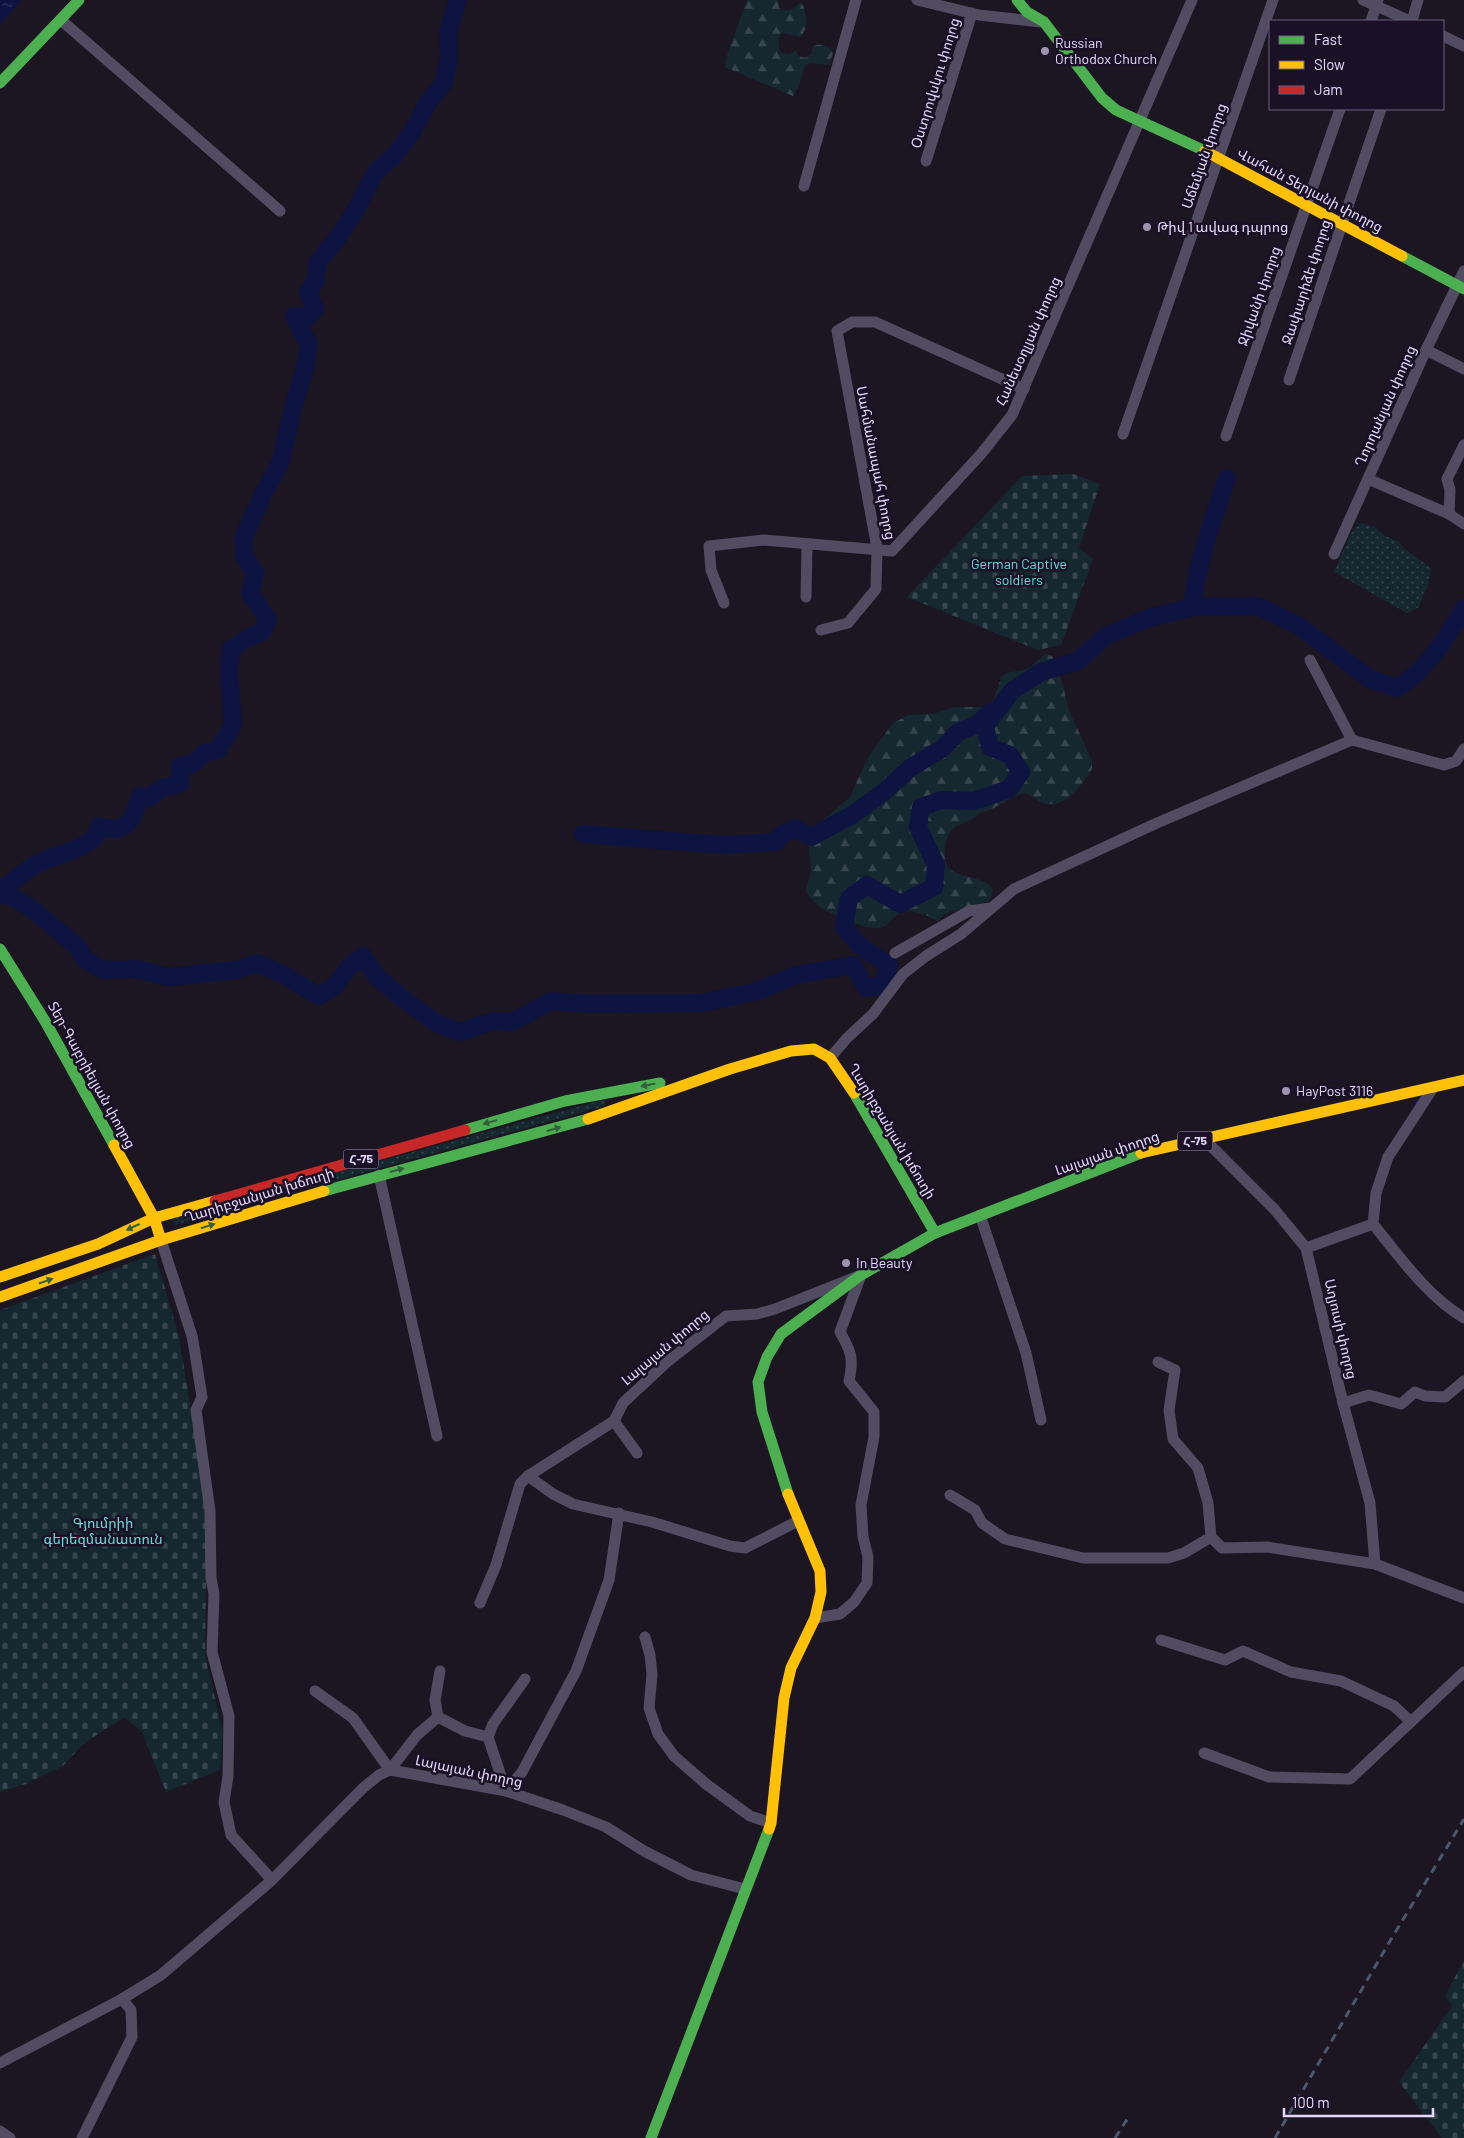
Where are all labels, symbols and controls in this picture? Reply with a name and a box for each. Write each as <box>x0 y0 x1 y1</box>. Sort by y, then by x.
street label: Օստրովսկու փողոց <box>907 15 962 150</box>
legend <box>1269 20 1444 110</box>
text: Fast <box>1314 30 1342 48</box>
place label: Russian Orthodox Church <box>1055 34 1157 67</box>
marker: Russian Orthodox Church <box>1039 45 1051 57</box>
text: Slow <box>1314 55 1345 73</box>
text: Jam <box>1314 80 1343 98</box>
street label: Աճեմյան փողոց <box>1178 101 1230 211</box>
street label: Վահան Տերյանի փողոց <box>1234 144 1386 235</box>
street label: Ջափարիձե փողոց <box>1277 217 1334 346</box>
place label: Թիվ 1 ավագ դպրոց <box>1157 218 1288 235</box>
marker: Թիվ 1 ավագ դպրոց <box>1141 221 1153 233</box>
street label: Ջիվանի փողոց <box>1234 244 1284 348</box>
street label: Հանեսօղլյան փողոց <box>991 274 1064 408</box>
street label: Ղորղանյան փողոց <box>1350 342 1419 469</box>
street label: Սահմանապահ փողոց <box>853 385 900 541</box>
park label: German Captive soldiers <box>971 555 1067 588</box>
street label: Տեր-Գաբրիելյան փողոց <box>45 998 140 1151</box>
street label: Ղարիբջանյան խճուղի <box>845 1060 940 1202</box>
one-way arrow <box>640 1082 656 1090</box>
place label: HayPost 3116 <box>1296 1082 1373 1099</box>
marker: HayPost 3116 <box>1280 1085 1292 1097</box>
one-way arrow <box>482 1119 497 1127</box>
one-way arrow <box>547 1125 562 1133</box>
street label: Լալայան փողոց <box>1052 1127 1161 1178</box>
road number: Հ-75 <box>1178 1132 1212 1150</box>
road number: Հ-75 <box>344 1150 378 1168</box>
street label: Ղարիբջանյան խճուղի <box>182 1164 336 1225</box>
one-way arrow <box>390 1166 405 1174</box>
one-way arrow <box>200 1222 215 1230</box>
one-way arrow <box>126 1224 140 1232</box>
place label: In Beauty <box>856 1254 913 1271</box>
marker: In Beauty <box>840 1257 852 1269</box>
one-way arrow <box>39 1277 54 1285</box>
street label: Աղյուսի փողոց <box>1322 1277 1361 1381</box>
street label: Լալայան փողոց <box>617 1305 712 1388</box>
park label: Գյումրիի գերեզմանատուն <box>43 1514 163 1547</box>
street label: Լալայան փողոց <box>414 1751 524 1790</box>
scale bar <box>1284 2086 1433 2118</box>
text: 100 m <box>1292 2093 1330 2111</box>

